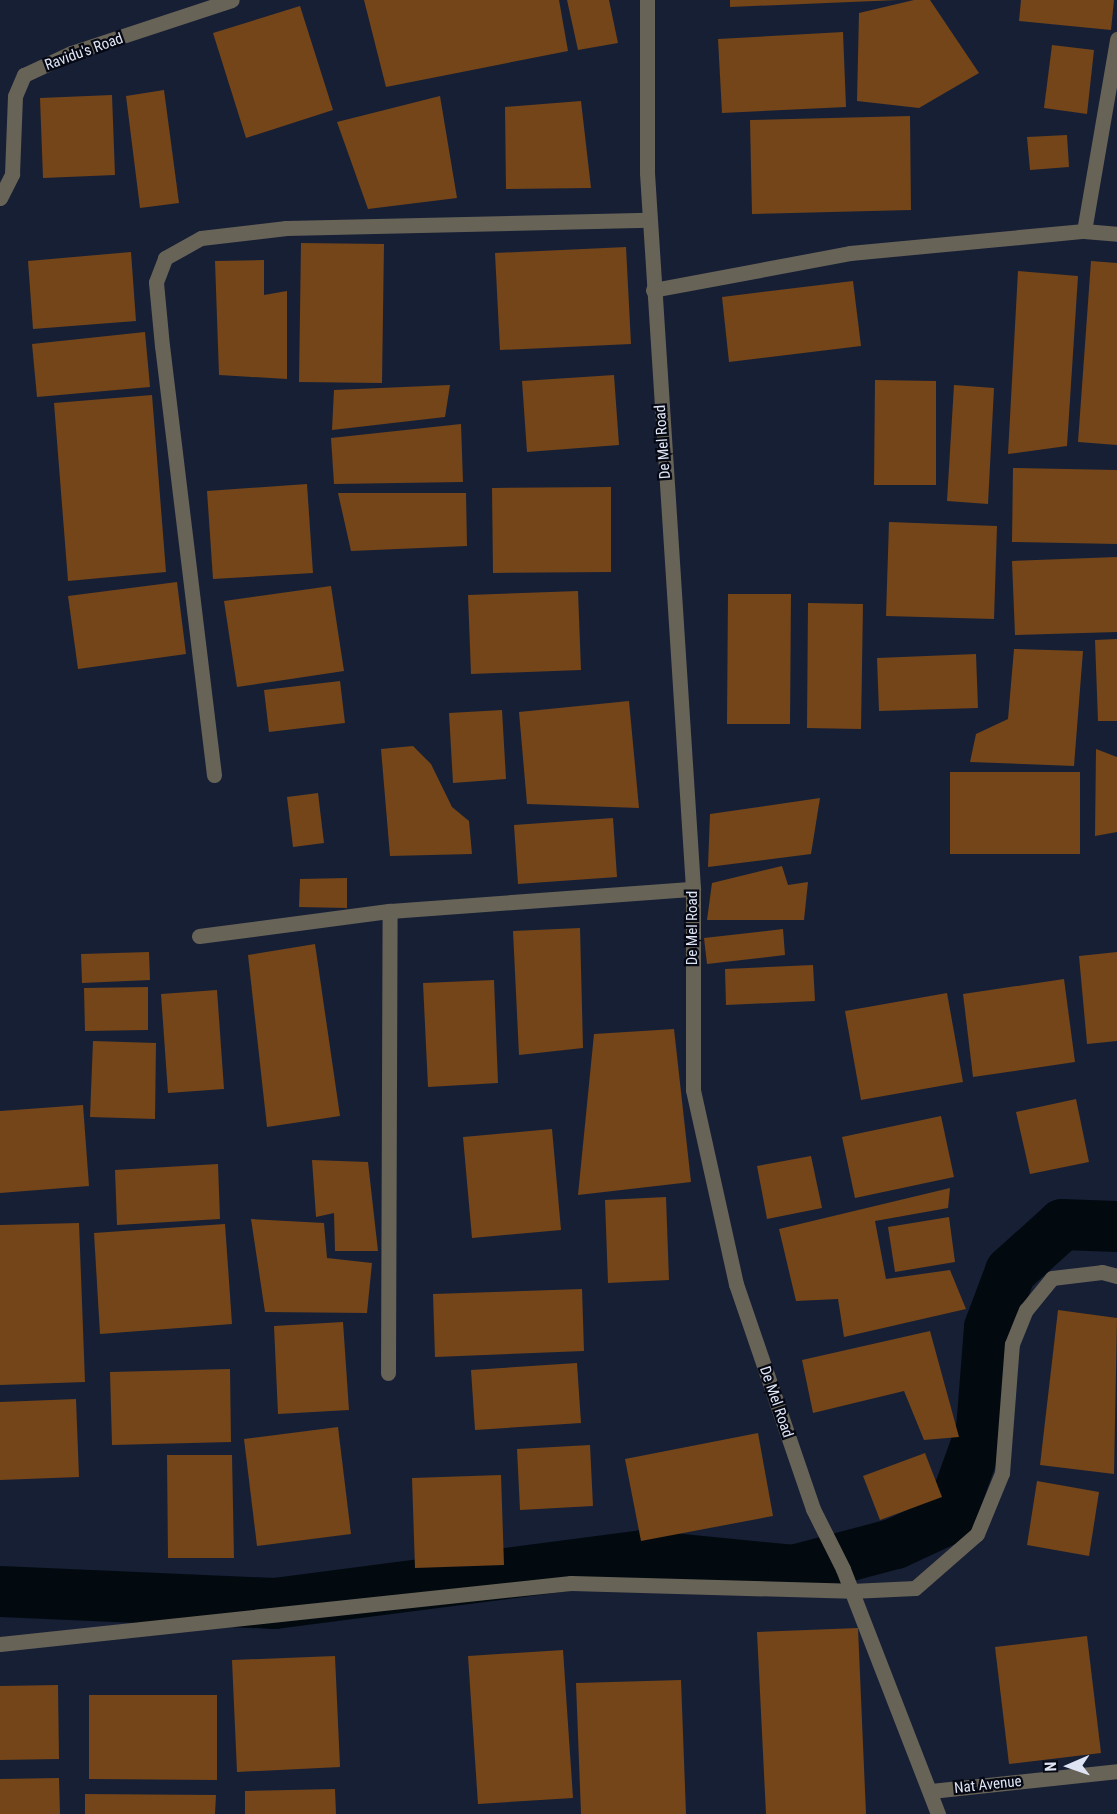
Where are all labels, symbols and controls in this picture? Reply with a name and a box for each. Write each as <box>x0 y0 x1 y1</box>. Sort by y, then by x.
street label: Ravidu's Road <box>42 30 126 74</box>
street label: De Mel Road <box>651 404 675 480</box>
street label: De Mel Road <box>684 891 702 965</box>
street label: De Mel Road <box>755 1364 797 1440</box>
north arrow <box>1039 1736 1099 1796</box>
text: N <box>1041 1761 1060 1772</box>
street label: Nat Avenue <box>953 1773 1023 1797</box>

